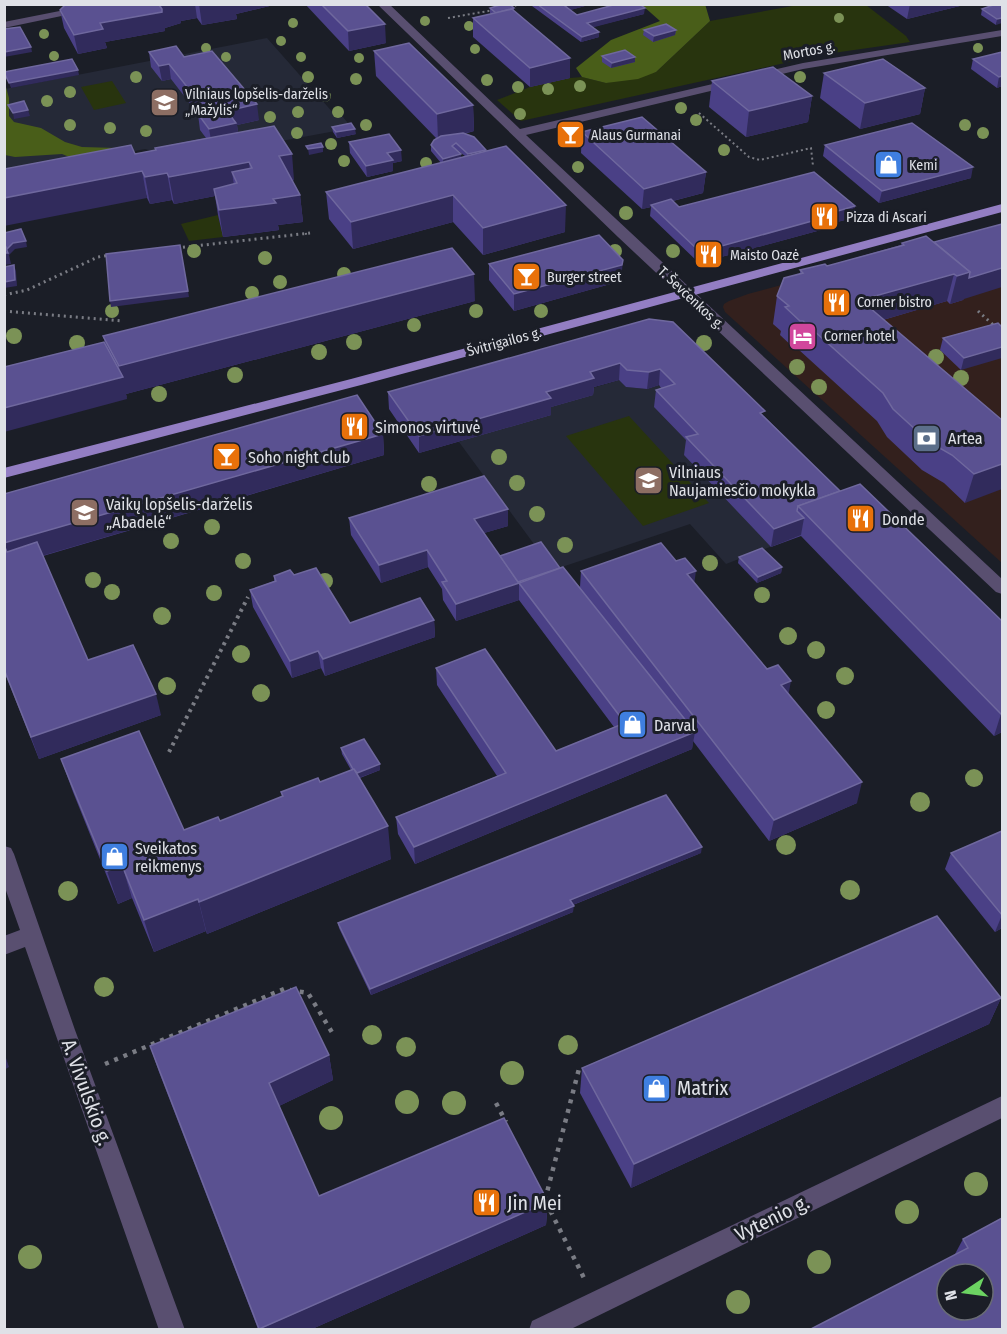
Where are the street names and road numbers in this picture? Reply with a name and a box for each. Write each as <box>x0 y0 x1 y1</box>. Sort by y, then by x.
street label: Mortos g. <box>781 38 837 64</box>
street label: T. Ševčenkos g. <box>654 262 728 333</box>
street label: Švitrigailos g. <box>465 323 543 360</box>
street label: A. Vivulskio g. <box>57 1036 117 1148</box>
street label: Vytenio g. <box>731 1190 813 1246</box>

